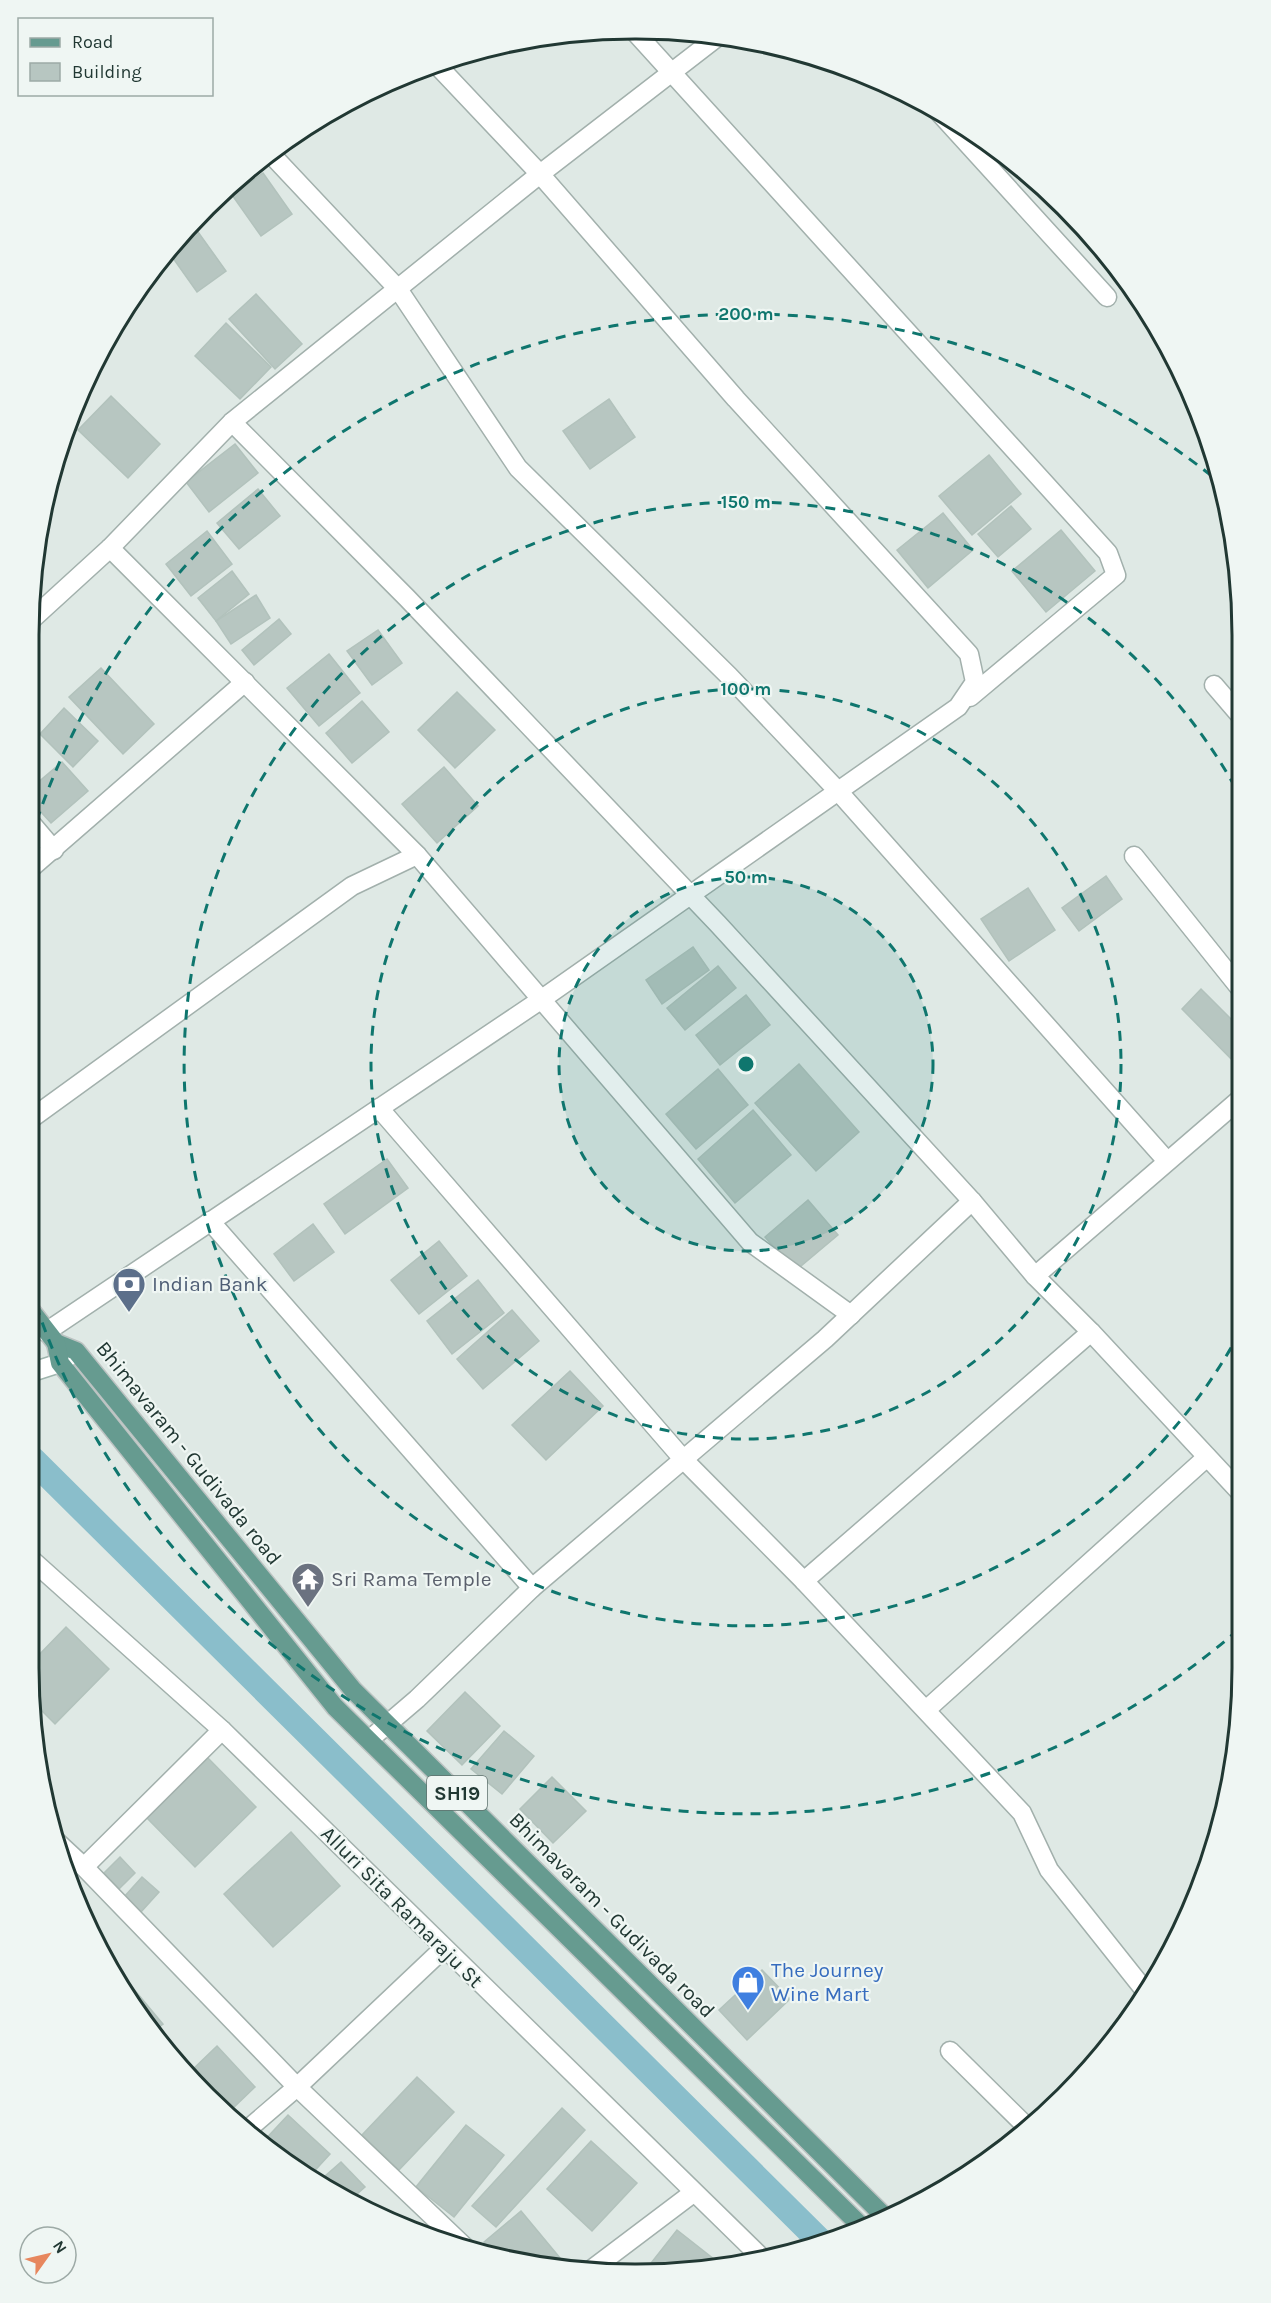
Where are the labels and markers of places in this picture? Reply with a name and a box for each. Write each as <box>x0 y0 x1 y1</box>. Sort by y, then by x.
centre of rings <box>736 1054 756 1074</box>
bank icon: Indian Bank <box>111 1266 147 1313</box>
place label: Indian Bank <box>152 1272 268 1296</box>
temple icon: Sri Rama Temple <box>290 1561 326 1608</box>
place label: Sri Rama Temple <box>331 1567 491 1591</box>
place label: The Journey Wine Mart <box>771 1958 884 2006</box>
shop icon: The Journey Wine Mart <box>730 1964 766 2011</box>

